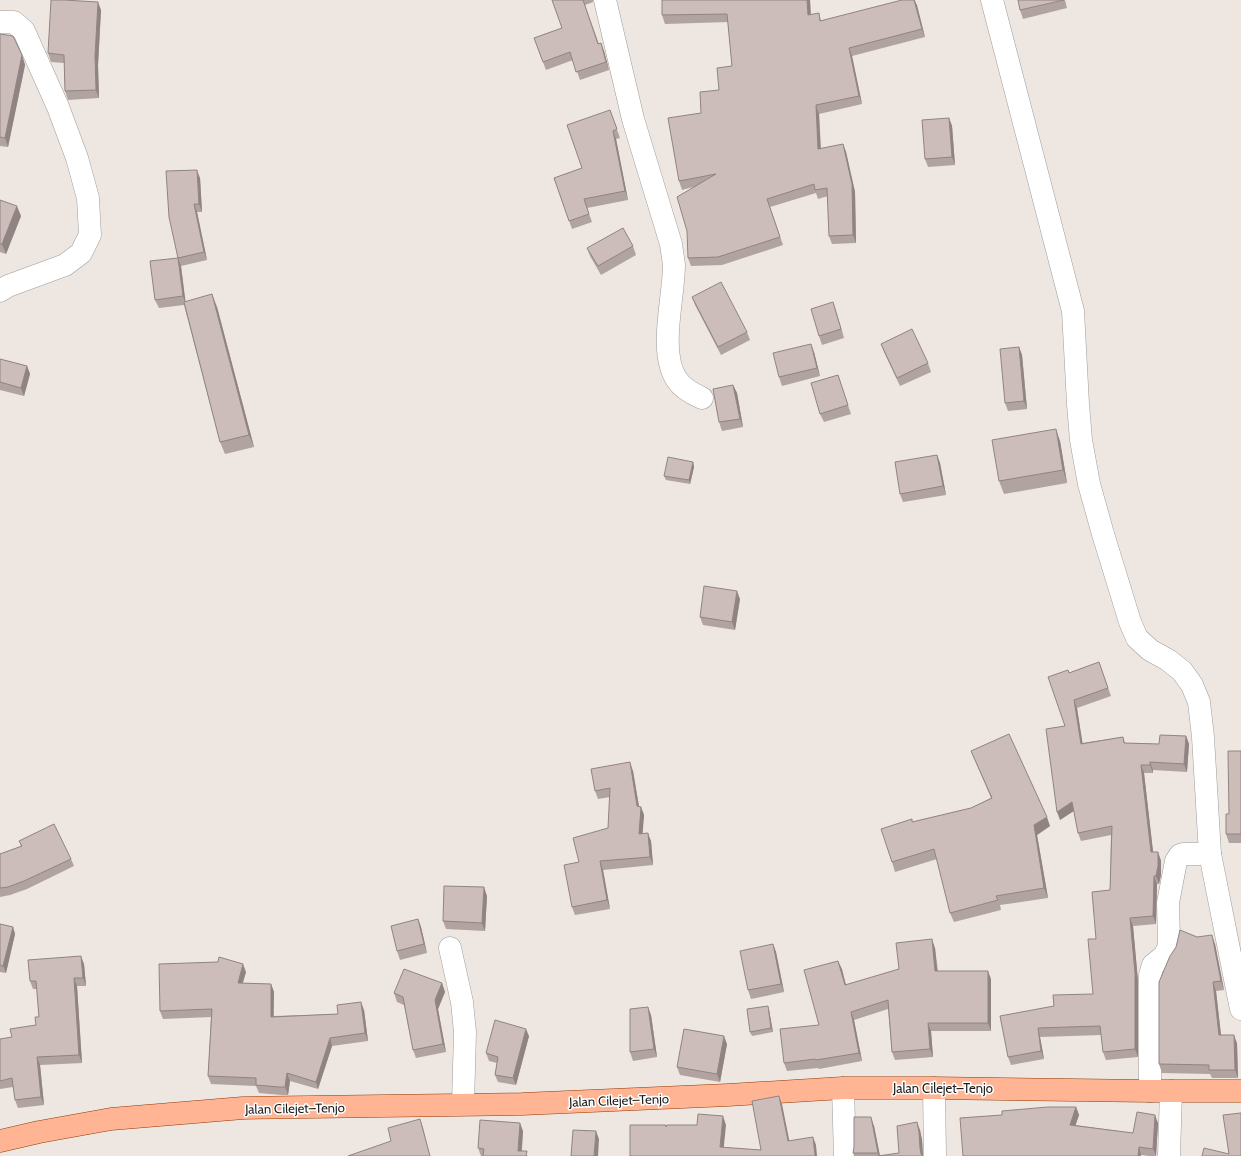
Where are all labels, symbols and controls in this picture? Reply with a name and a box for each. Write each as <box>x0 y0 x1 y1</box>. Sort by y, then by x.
street label: Jalan Cilejet–Tenjo <box>892 1080 993 1097</box>
street label: Jalan Cilejet–Tenjo <box>568 1090 669 1111</box>
street label: Jalan Cilejet–Tenjo <box>244 1099 345 1118</box>

